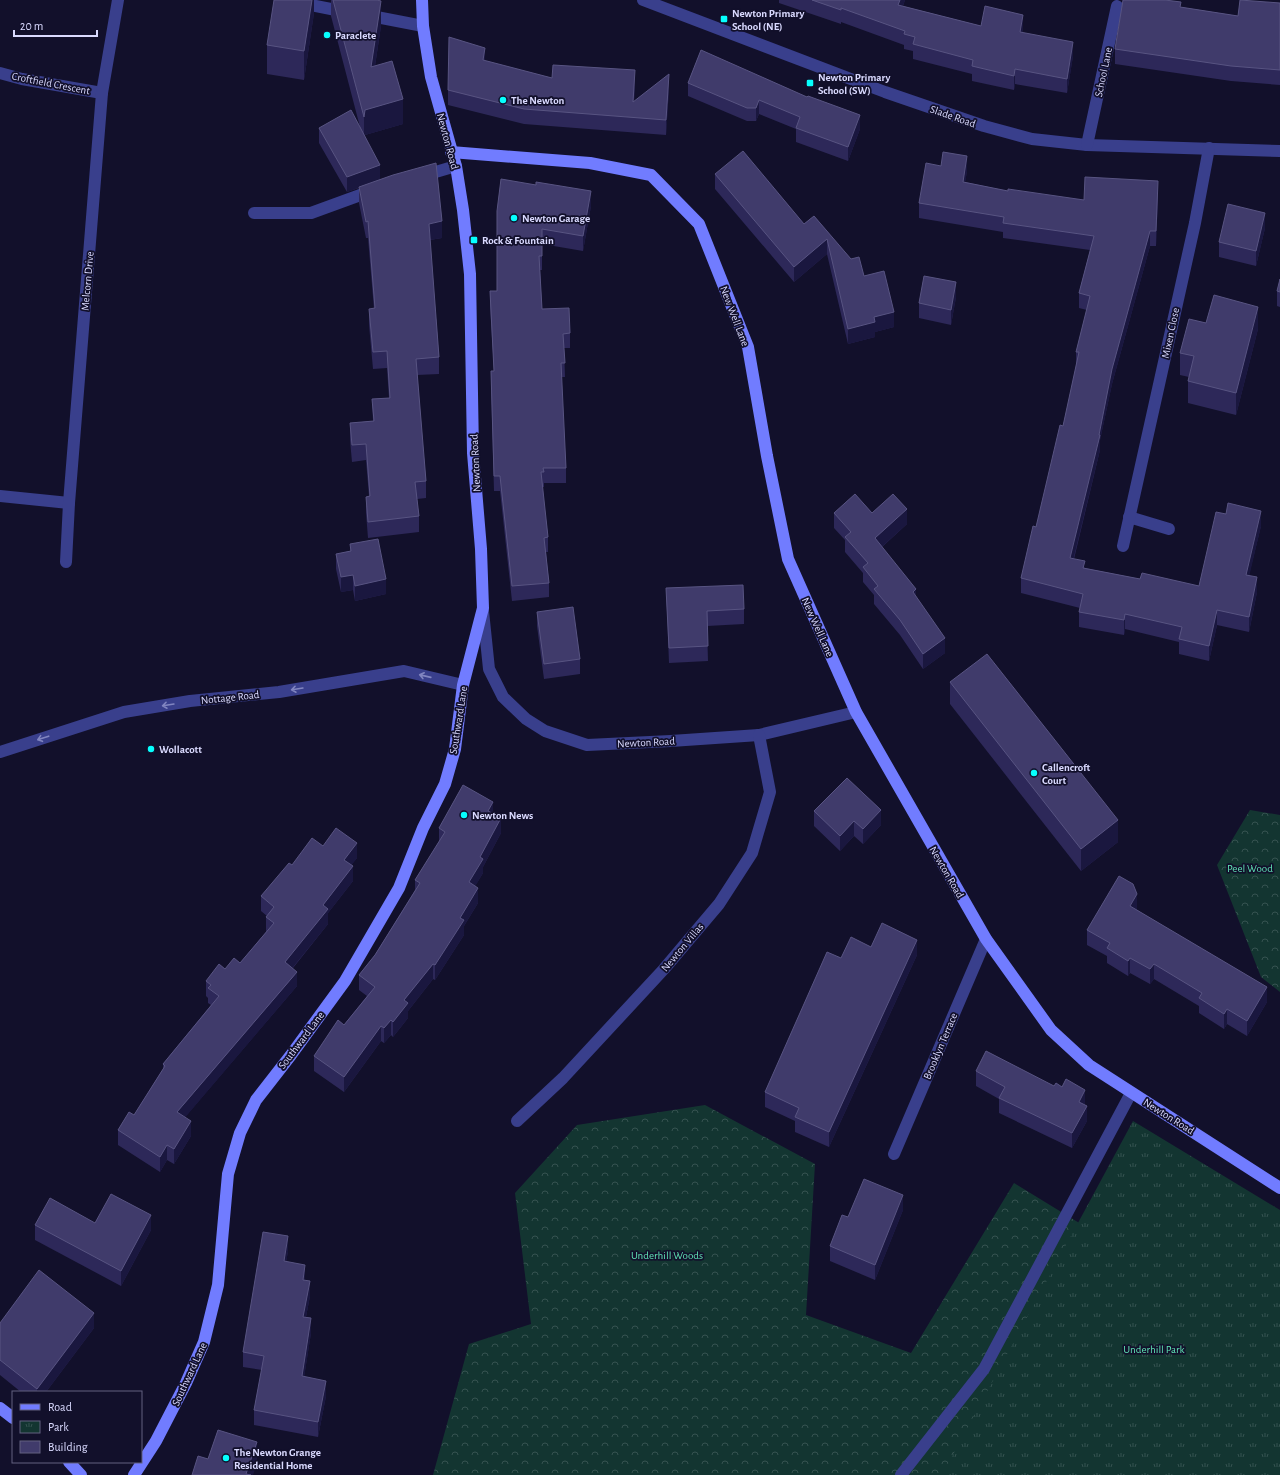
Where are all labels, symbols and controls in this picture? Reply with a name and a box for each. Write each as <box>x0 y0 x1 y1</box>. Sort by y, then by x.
place label: Newton Primary School (NE) <box>732 8 804 32</box>
scale bar <box>14 12 97 38</box>
marker: Newton Primary School (NE) <box>719 14 729 24</box>
text: 20 m <box>20 20 43 32</box>
marker: Paraclete <box>322 30 332 40</box>
place label: Paraclete <box>335 30 376 41</box>
street label: School Lane <box>1093 46 1114 98</box>
street label: Croftfield Crescent <box>11 71 91 97</box>
place label: Newton Primary School (SW) <box>818 72 890 96</box>
marker: Newton Primary School (SW) <box>805 78 815 88</box>
marker: The Newton <box>498 95 508 105</box>
place label: The Newton <box>511 95 565 106</box>
street label: Slade Road <box>929 104 977 129</box>
street label: Newton Road <box>435 112 460 171</box>
marker: Newton Garage <box>509 213 519 223</box>
place label: Newton Garage <box>522 213 590 224</box>
marker: Rock & Fountain <box>469 235 479 245</box>
place label: Rock & Fountain <box>482 235 554 246</box>
street label: Melcorn Drive <box>79 251 96 311</box>
street label: New Well Lane <box>718 285 751 348</box>
street label: Mixen Close <box>1160 307 1181 359</box>
street label: Newton Road <box>468 434 483 492</box>
street label: New Well Lane <box>800 596 835 658</box>
one-way arrow <box>419 672 432 680</box>
one-way arrow <box>291 685 304 693</box>
street label: Southward Lane <box>448 685 469 755</box>
street label: Nottage Road <box>200 689 260 706</box>
one-way arrow <box>162 701 175 709</box>
one-way arrow <box>36 735 49 742</box>
street label: Newton Road <box>617 735 675 750</box>
marker: Wollacott <box>146 744 156 754</box>
place label: Wollacott <box>159 744 202 755</box>
place label: Callencroft Court <box>1042 762 1091 786</box>
marker: Callencroft Court <box>1029 768 1039 778</box>
marker: Newton News <box>459 810 469 820</box>
place label: Newton News <box>472 810 533 821</box>
street label: Newton Road <box>927 844 966 900</box>
park label: Peel Wood <box>1227 863 1273 874</box>
street label: Newton Villas <box>659 921 706 974</box>
street label: Southward Lane <box>276 1010 326 1071</box>
street label: Brooklyn Terrace <box>921 1011 959 1081</box>
street label: Newton Road <box>1141 1096 1196 1137</box>
park label: Underhill Woods <box>631 1250 703 1261</box>
street label: Southward Lane <box>170 1341 209 1408</box>
park label: Underhill Park <box>1123 1344 1185 1355</box>
legend <box>12 1391 142 1463</box>
text: Road <box>48 1401 72 1413</box>
text: Park <box>48 1421 69 1433</box>
text: Building <box>48 1441 88 1453</box>
place label: The Newton Grange Residential Home <box>234 1447 321 1471</box>
marker: The Newton Grange Residential Home <box>221 1453 231 1463</box>

